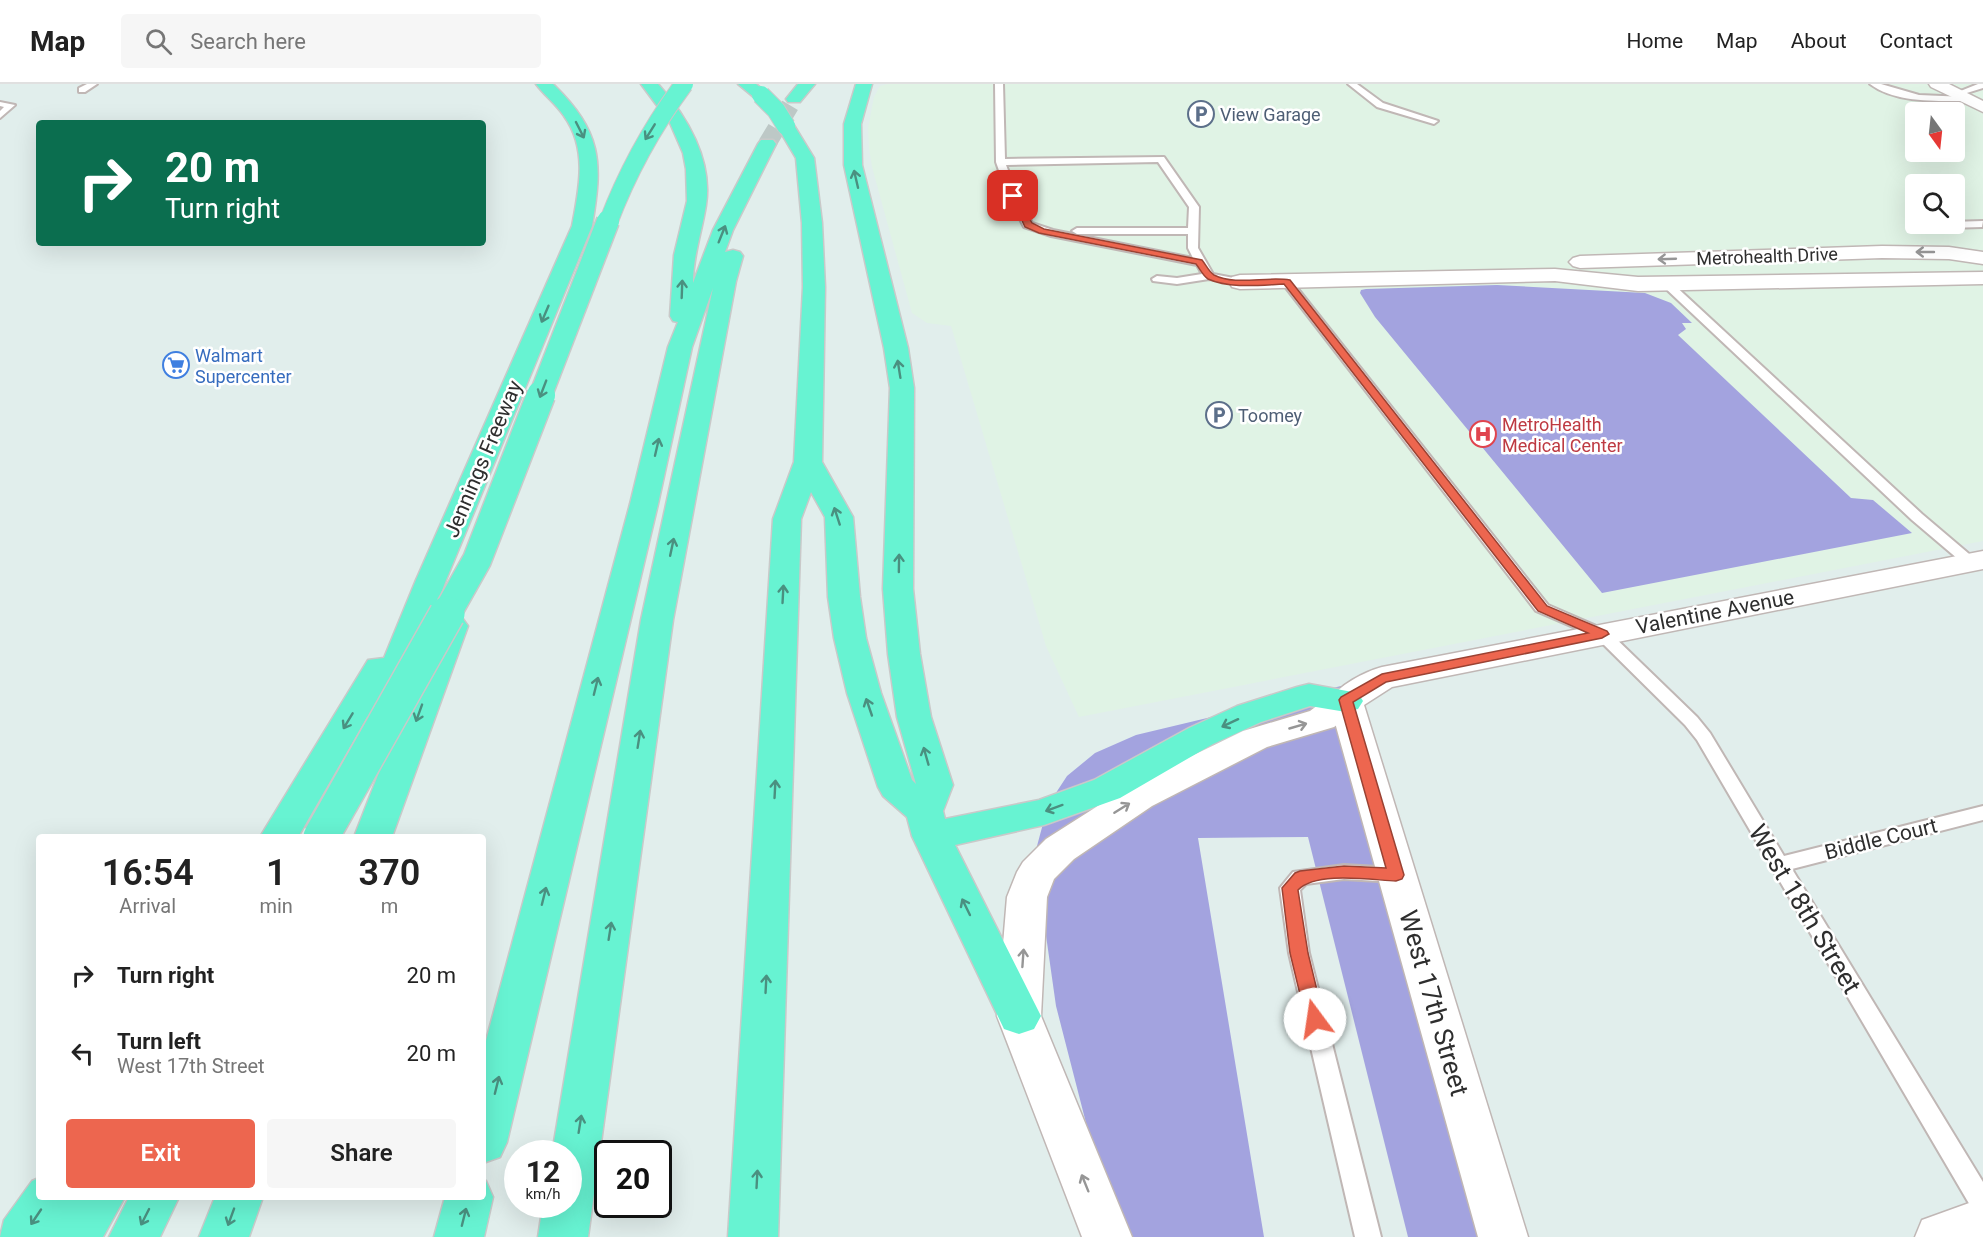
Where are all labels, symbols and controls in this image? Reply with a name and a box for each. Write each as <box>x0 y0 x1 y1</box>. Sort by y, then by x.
search box <box>121 14 541 68</box>
text: Map <box>30 25 85 58</box>
icon: search <box>142 25 175 58</box>
text: Search here <box>190 29 306 54</box>
text: Home <box>1627 29 1683 53</box>
text: Map <box>1716 29 1758 53</box>
text: About <box>1791 29 1847 53</box>
text: Contact <box>1880 29 1953 53</box>
parking icon: View Garage <box>1186 99 1216 129</box>
north arrow <box>1905 102 1965 162</box>
map controls <box>1905 102 1965 234</box>
place label: View Garage <box>1220 104 1321 125</box>
one-way arrow <box>575 120 586 138</box>
one-way arrow <box>643 123 655 140</box>
text: 20 m <box>165 143 260 192</box>
icon: right <box>66 144 144 222</box>
one-way arrow <box>850 169 861 189</box>
pin <box>987 170 1038 221</box>
button: search <box>1905 174 1965 234</box>
icon: arrive <box>996 179 1029 212</box>
text: Turn right <box>165 193 280 225</box>
one-way arrow <box>717 225 728 243</box>
street label: Metrohealth Drive <box>1696 243 1838 269</box>
one-way arrow <box>1915 247 1935 258</box>
one-way arrow <box>1657 253 1677 264</box>
one-way arrow <box>677 279 688 299</box>
one-way arrow <box>538 304 550 322</box>
place label: Walmart Supercenter <box>195 345 292 387</box>
supermarket icon: Walmart Supercenter <box>161 350 191 380</box>
one-way arrow <box>893 359 904 379</box>
street label: Jennings Freeway <box>439 377 527 541</box>
one-way arrow <box>537 379 548 398</box>
parking icon: Toomey <box>1204 400 1234 430</box>
place label: Toomey <box>1238 405 1303 426</box>
place label: MetroHealth Medical Center <box>1502 414 1623 456</box>
hospital icon: MetroHealth Medical Center <box>1468 419 1498 449</box>
one-way arrow <box>652 438 663 457</box>
one-way arrow <box>830 507 841 526</box>
one-way arrow <box>667 537 678 557</box>
one-way arrow <box>893 554 905 574</box>
one-way arrow <box>778 585 789 605</box>
street label: Valentine Avenue <box>1634 585 1796 639</box>
one-way arrow <box>591 677 603 696</box>
one-way arrow <box>863 698 874 717</box>
one-way arrow <box>413 703 424 722</box>
one-way arrow <box>342 712 354 729</box>
one-way arrow <box>1221 718 1239 730</box>
one-way arrow <box>1288 720 1307 731</box>
one-way arrow <box>634 729 645 749</box>
one-way arrow <box>920 747 931 766</box>
one-way arrow <box>769 780 780 799</box>
one-way arrow <box>1113 802 1130 814</box>
one-way arrow <box>1046 803 1064 814</box>
street label: Biddle Court <box>1822 813 1940 865</box>
street label: West 18th Street <box>1743 819 1867 999</box>
text: 16:54 <box>102 852 194 894</box>
text: 1 <box>266 852 286 894</box>
text: 370 <box>359 852 420 894</box>
one-way arrow <box>539 886 551 905</box>
text: Arrival <box>119 894 176 918</box>
text: min <box>259 894 293 918</box>
text: m <box>381 894 398 918</box>
one-way arrow <box>959 899 971 917</box>
street label: West 17th Street <box>1393 907 1475 1099</box>
one-way arrow <box>604 922 615 942</box>
one-way arrow <box>1017 949 1028 968</box>
icon: right <box>66 959 99 992</box>
text: Turn right <box>117 963 214 988</box>
text: 20 m <box>407 963 456 988</box>
one-way arrow <box>760 974 771 994</box>
position arrow <box>1283 987 1347 1051</box>
text: Turn left <box>117 1029 201 1054</box>
icon: left <box>66 1037 99 1070</box>
text: 20 m <box>407 1041 456 1066</box>
text: West 17th Street <box>117 1054 265 1078</box>
one-way arrow <box>492 1076 504 1095</box>
one-way arrow <box>575 1115 586 1135</box>
button: Exit <box>66 1119 255 1188</box>
button: Share <box>267 1119 456 1188</box>
speed limit sign: 20 <box>594 1140 672 1218</box>
text: 12 <box>526 1154 560 1189</box>
one-way arrow <box>751 1169 762 1189</box>
one-way arrow <box>1079 1174 1090 1192</box>
text: km/h <box>525 1185 561 1203</box>
one-way arrow <box>225 1207 236 1226</box>
one-way arrow <box>29 1208 41 1225</box>
one-way arrow <box>139 1208 151 1225</box>
one-way arrow <box>459 1208 471 1227</box>

